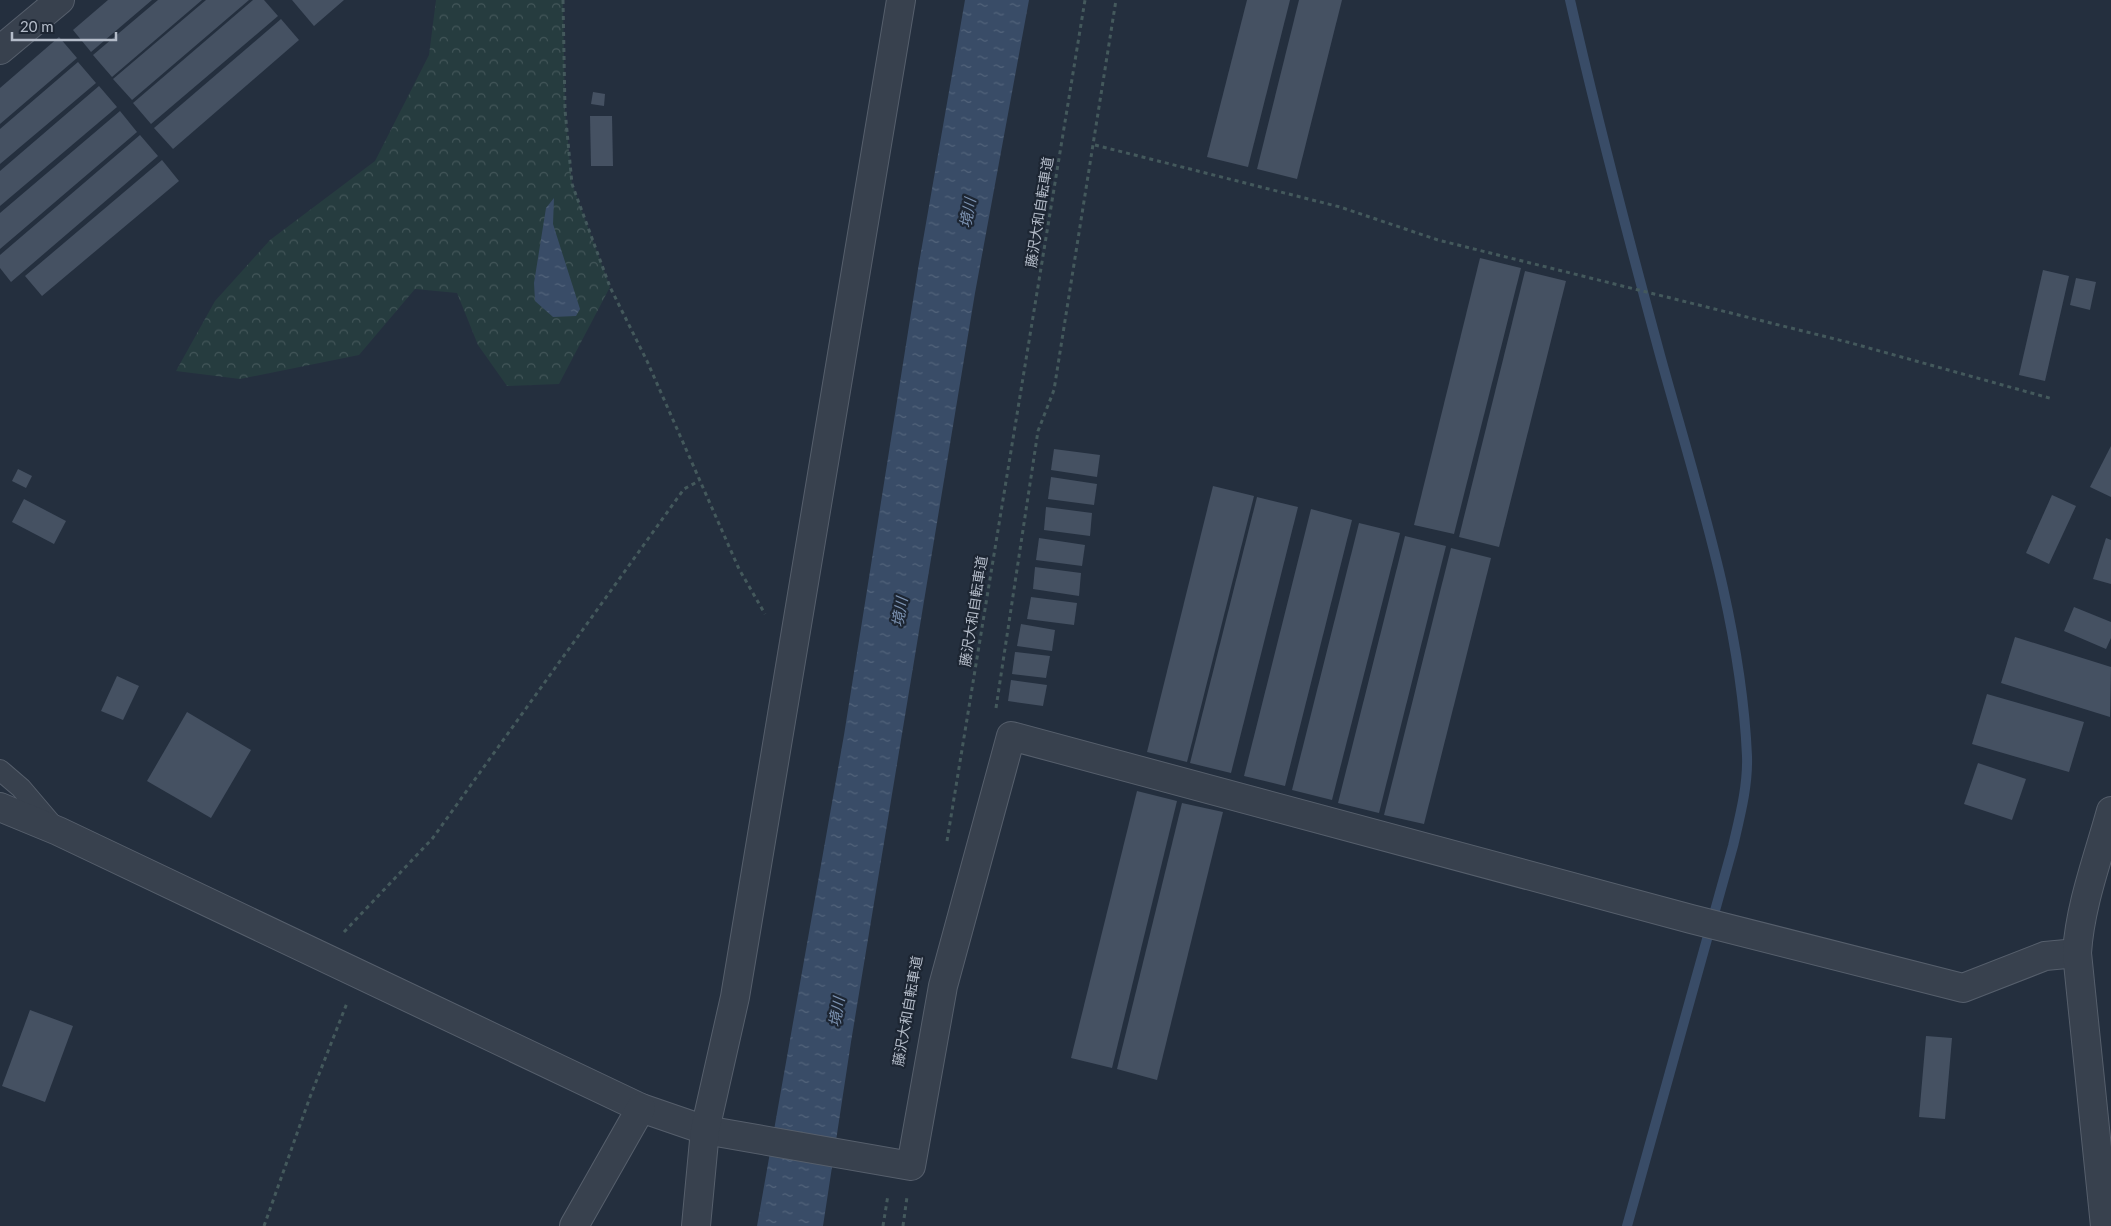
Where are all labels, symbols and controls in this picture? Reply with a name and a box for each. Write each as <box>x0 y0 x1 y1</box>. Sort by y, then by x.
scale bar <box>12 10 116 42</box>
text: 20 m <box>20 17 54 35</box>
street label: 藤沢大和自転車道 <box>1022 155 1056 269</box>
water label: 境川 <box>956 195 979 229</box>
street label: 藤沢大和自転車道 <box>956 554 990 668</box>
water label: 境川 <box>888 594 911 628</box>
street label: 藤沢大和自転車道 <box>889 954 925 1068</box>
water label: 境川 <box>825 994 848 1028</box>

